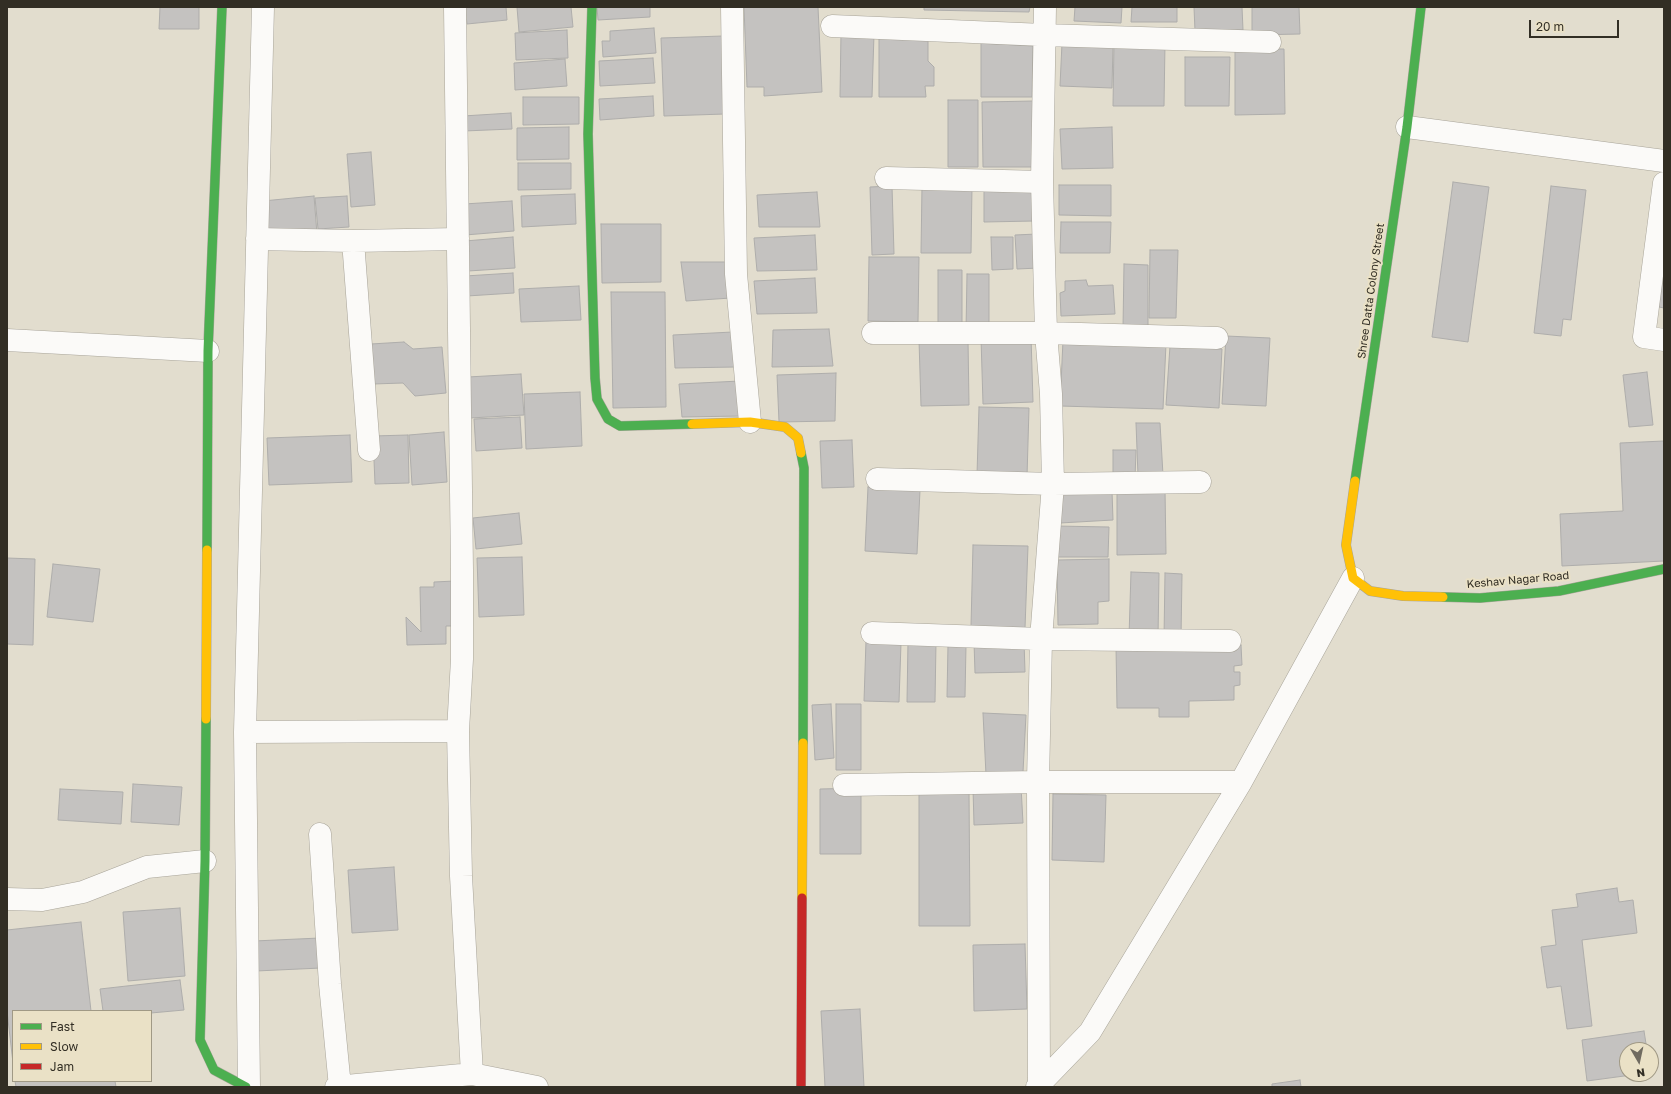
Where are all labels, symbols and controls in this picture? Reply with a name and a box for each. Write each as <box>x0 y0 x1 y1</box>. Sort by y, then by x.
scale bar <box>1531 12 1621 38</box>
text: 20 m <box>1536 19 1564 34</box>
street label: Shree Datta Colony Street <box>1355 222 1387 360</box>
street label: Keshav Nagar Road <box>1466 569 1570 591</box>
legend <box>12 1010 152 1082</box>
text: Fast <box>50 1019 75 1034</box>
text: Slow <box>50 1039 78 1054</box>
north arrow <box>1619 1042 1659 1082</box>
text: Jam <box>50 1059 74 1074</box>
text: N <box>1636 1066 1646 1080</box>

